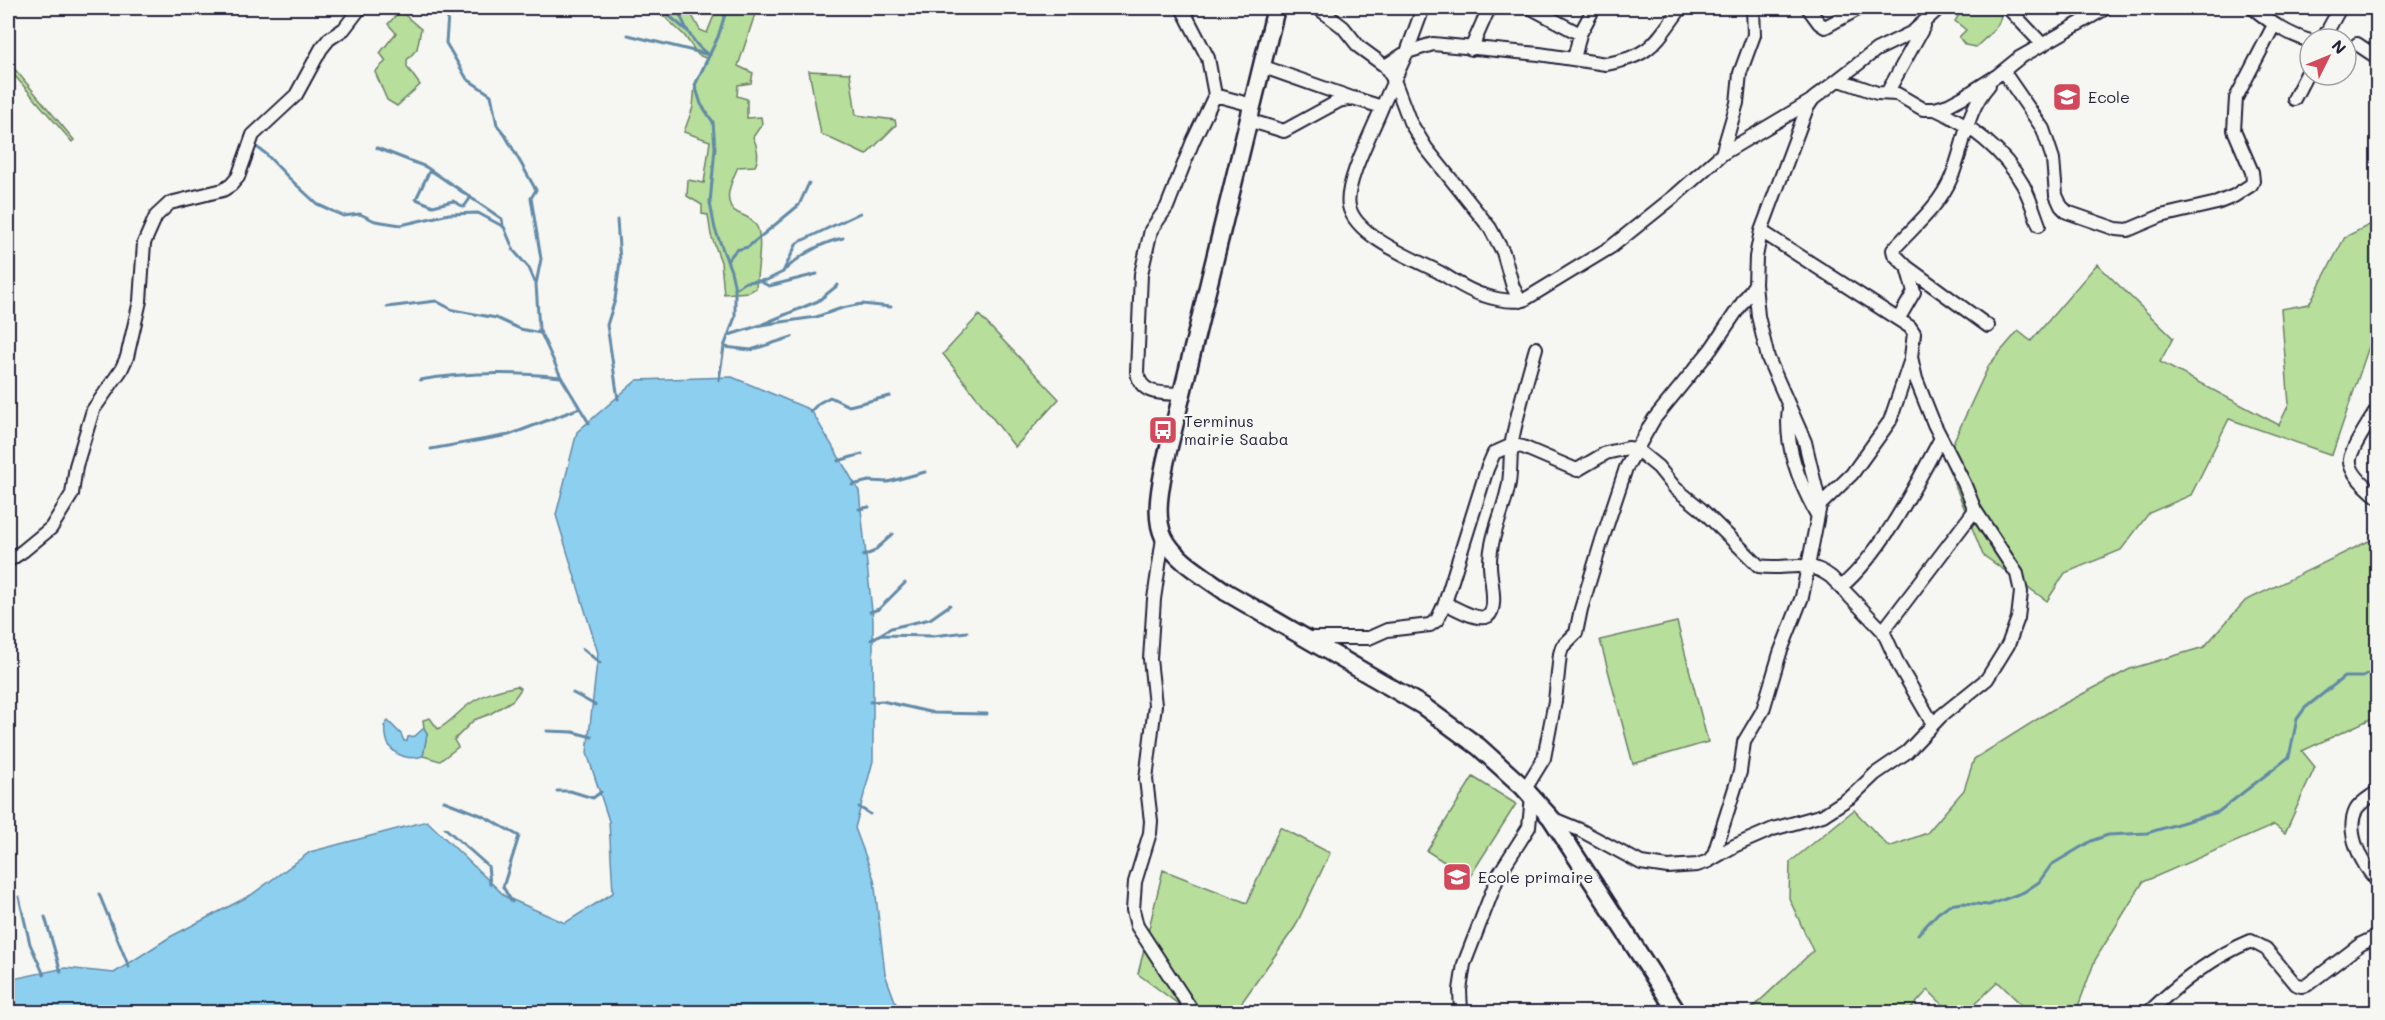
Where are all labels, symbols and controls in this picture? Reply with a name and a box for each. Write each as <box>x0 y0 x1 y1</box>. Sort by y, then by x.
north arrow <box>2298 27 2358 87</box>
text: N <box>2328 35 2351 58</box>
school or university icon: Ecole <box>2051 81 2083 113</box>
place label: Ecole <box>2088 86 2130 107</box>
place label: Terminus mairie Saaba <box>1184 410 1289 449</box>
bus stop icon: Terminus mairie Saaba <box>1147 414 1179 446</box>
school or university icon: Ecole primaire <box>1441 861 1473 893</box>
place label: Ecole primaire <box>1478 866 1593 887</box>

